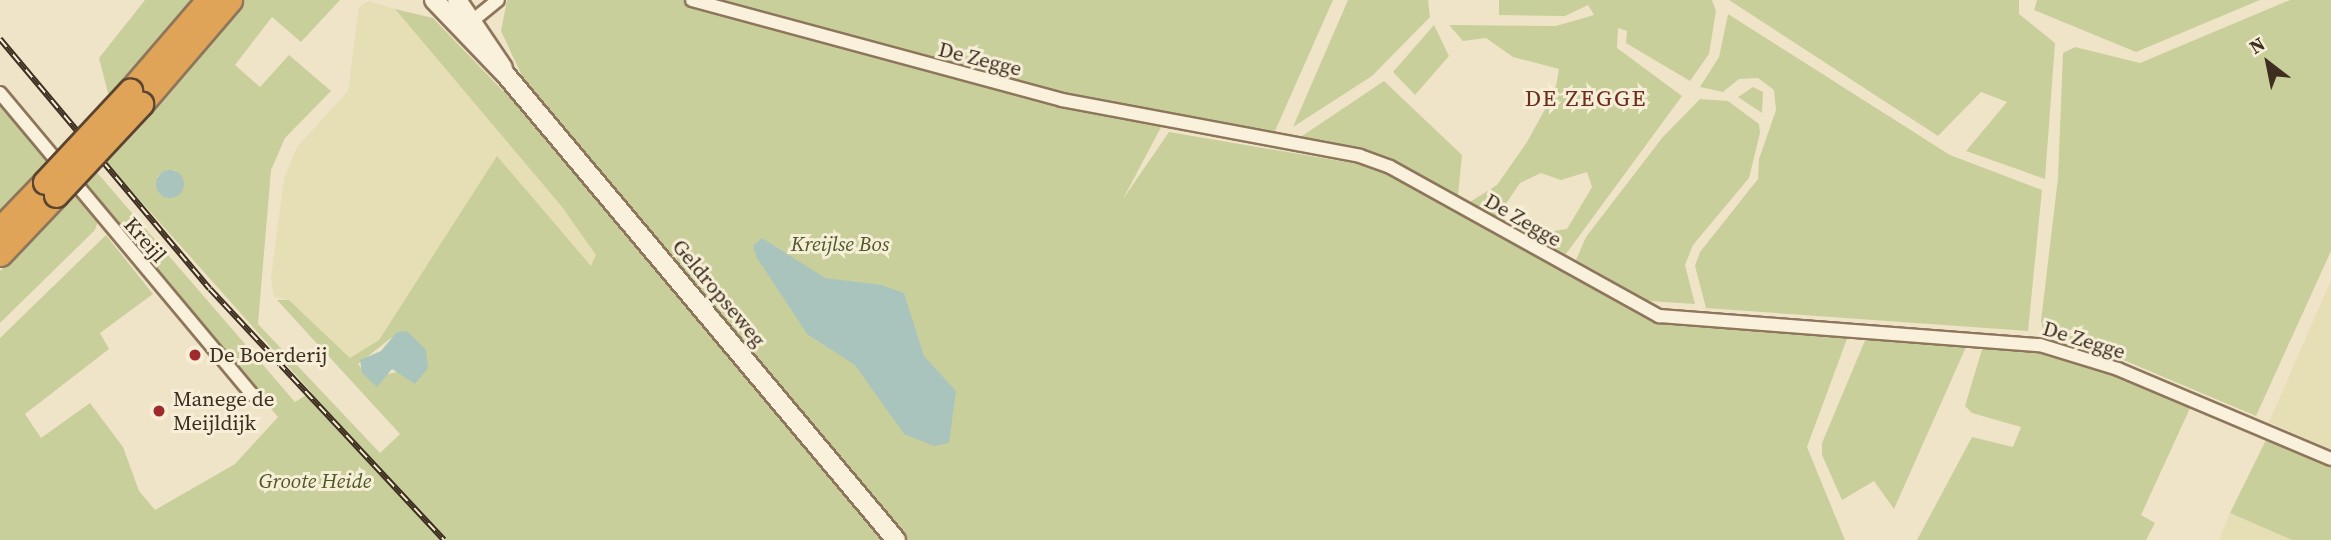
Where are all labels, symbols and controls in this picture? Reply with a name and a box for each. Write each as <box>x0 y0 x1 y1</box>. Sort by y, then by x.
north arrow <box>2233 28 2303 98</box>
text: N <box>2244 30 2270 60</box>
street label: De Zegge <box>936 37 1024 81</box>
district label: DE ZEGGE <box>1526 84 1646 112</box>
street label: De Zegge <box>1480 188 1566 252</box>
street label: Kreijl <box>119 212 171 268</box>
park label: Kreijlse Bos <box>791 231 889 257</box>
street label: Geldropseweg <box>667 234 771 352</box>
street label: De Zegge <box>2040 316 2128 364</box>
place label: De Boerderij <box>209 342 327 368</box>
marker: De Boerderij <box>187 347 203 363</box>
place label: Manege de Meijldijk <box>173 386 274 436</box>
marker: Manege de Meijldijk <box>151 403 167 419</box>
park label: Groote Heide <box>259 468 371 494</box>

